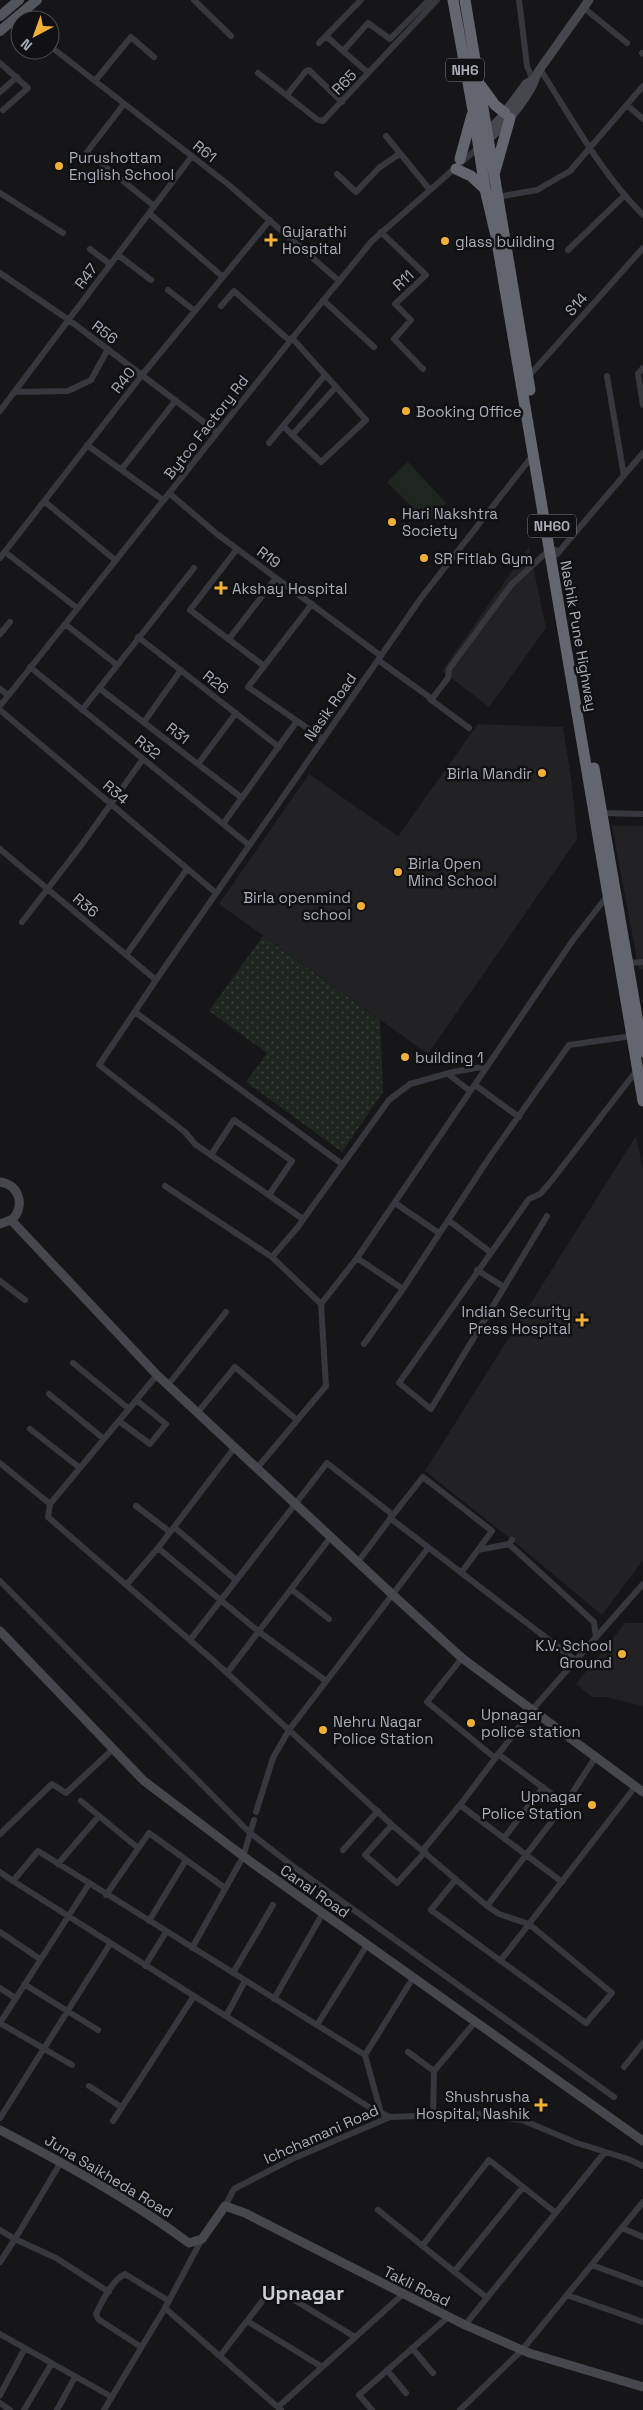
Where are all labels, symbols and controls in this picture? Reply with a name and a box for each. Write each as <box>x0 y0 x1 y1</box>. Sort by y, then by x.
north arrow <box>10 10 60 60</box>
text: N <box>17 35 36 55</box>
road number: NH6 <box>446 58 484 82</box>
street label: R65 <box>328 65 360 99</box>
street label: R61 <box>189 136 221 166</box>
place label: Purushottam English School <box>69 148 174 184</box>
marker: Purushottam English School <box>53 160 65 172</box>
place label: Gujarathi Hospital <box>282 222 347 258</box>
place label: glass building <box>455 232 555 251</box>
marker: Gujarathi Hospital <box>264 233 278 247</box>
marker: glass building <box>439 235 451 247</box>
street label: R47 <box>70 260 102 292</box>
street label: R11 <box>388 266 418 294</box>
street label: S14 <box>561 288 591 320</box>
street label: R56 <box>88 316 122 348</box>
street label: R40 <box>107 363 139 397</box>
street label: Bytco Factory Rd <box>160 371 252 483</box>
place label: Booking Office <box>416 402 522 421</box>
marker: Booking Office <box>400 405 412 417</box>
place label: Hari Nakshtra Society <box>402 504 498 540</box>
road number: NH60 <box>528 514 576 538</box>
marker: Hari Nakshtra Society <box>386 516 398 528</box>
street label: R19 <box>253 542 285 572</box>
place label: SR Fitlab Gym <box>434 549 533 568</box>
marker: SR Fitlab Gym <box>418 552 430 564</box>
street label: Nashik Pune Highway <box>556 559 602 713</box>
place label: Akshay Hospital <box>232 579 347 598</box>
marker: Akshay Hospital <box>214 581 228 595</box>
street label: R26 <box>199 666 233 698</box>
street label: Nasik Road <box>300 669 360 745</box>
street label: R31 <box>162 718 194 748</box>
street label: R32 <box>131 731 165 763</box>
place label: Birla Mandir <box>447 764 532 783</box>
marker: Birla Mandir <box>536 767 548 779</box>
street label: R34 <box>99 776 133 808</box>
place label: Birla Open Mind School <box>408 854 497 890</box>
marker: Birla Open Mind School <box>392 866 404 878</box>
place label: Birla openmind school <box>243 888 351 924</box>
street label: R36 <box>69 889 103 921</box>
marker: Birla openmind school <box>355 900 367 912</box>
place label: building 1 <box>415 1048 483 1067</box>
marker: building 1 <box>399 1051 411 1063</box>
place label: Indian Security Press Hospital <box>462 1302 571 1338</box>
marker: Indian Security Press Hospital <box>575 1313 589 1327</box>
place label: K.V. School Ground <box>535 1636 612 1672</box>
marker: K.V. School Ground <box>616 1648 628 1660</box>
place label: Upnagar police station <box>481 1705 581 1741</box>
place label: Nehru Nagar Police Station <box>333 1712 433 1748</box>
marker: Upnagar police station <box>465 1717 477 1729</box>
marker: Nehru Nagar Police Station <box>317 1724 329 1736</box>
place label: Upnagar Police Station <box>482 1787 582 1823</box>
marker: Upnagar Police Station <box>586 1799 598 1811</box>
street label: Canal Road <box>277 1860 353 1922</box>
place label: Shushrusha Hospital, Nashik <box>416 2087 530 2123</box>
marker: Shushrusha Hospital, Nashik <box>534 2098 548 2112</box>
street label: Ichchamani Road <box>261 2100 381 2168</box>
street label: Juna Saikheda Road <box>42 2130 176 2222</box>
street label: Takli Road <box>380 2262 454 2310</box>
district label: Upnagar <box>262 2280 344 2306</box>

